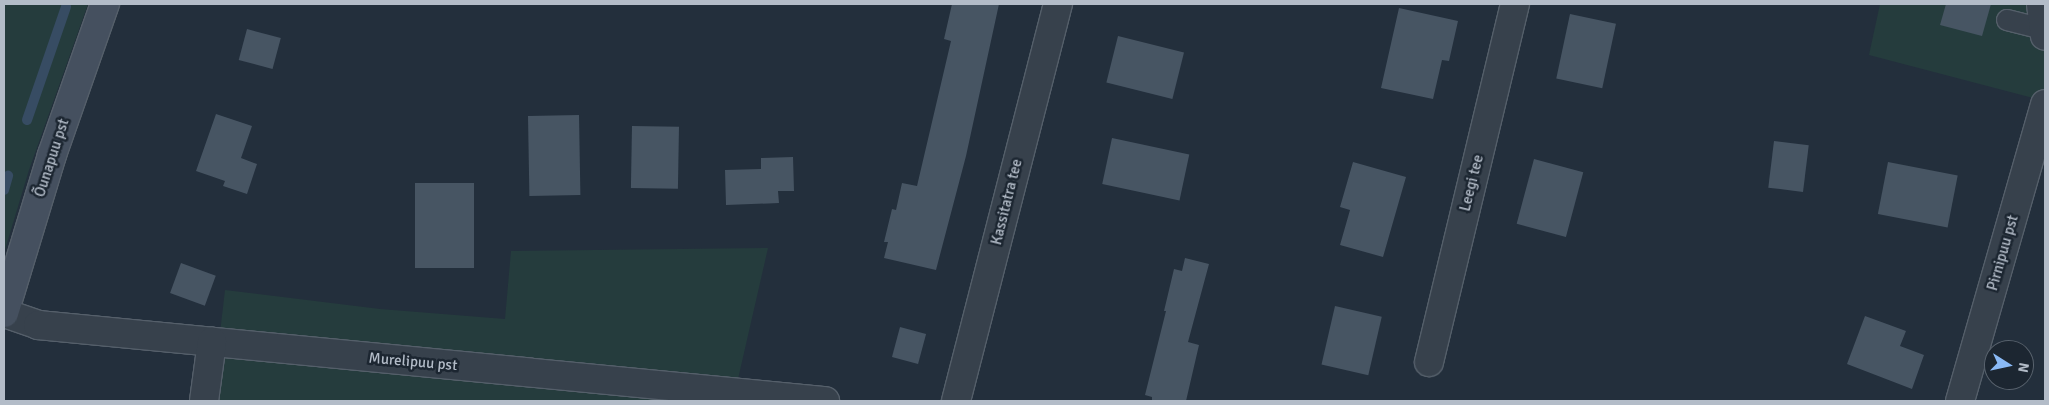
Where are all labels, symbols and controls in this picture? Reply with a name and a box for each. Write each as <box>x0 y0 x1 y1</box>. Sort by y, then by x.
street label: Õunapuu pst <box>31 117 73 199</box>
street label: Leegi tee <box>1456 153 1488 213</box>
street label: Kassitatra tee <box>988 157 1026 247</box>
street label: Pirnipuu pst <box>1984 213 2022 293</box>
north arrow <box>1984 340 2034 390</box>
street label: Murelipuu pst <box>368 349 458 375</box>
text: N <box>2014 361 2032 374</box>

